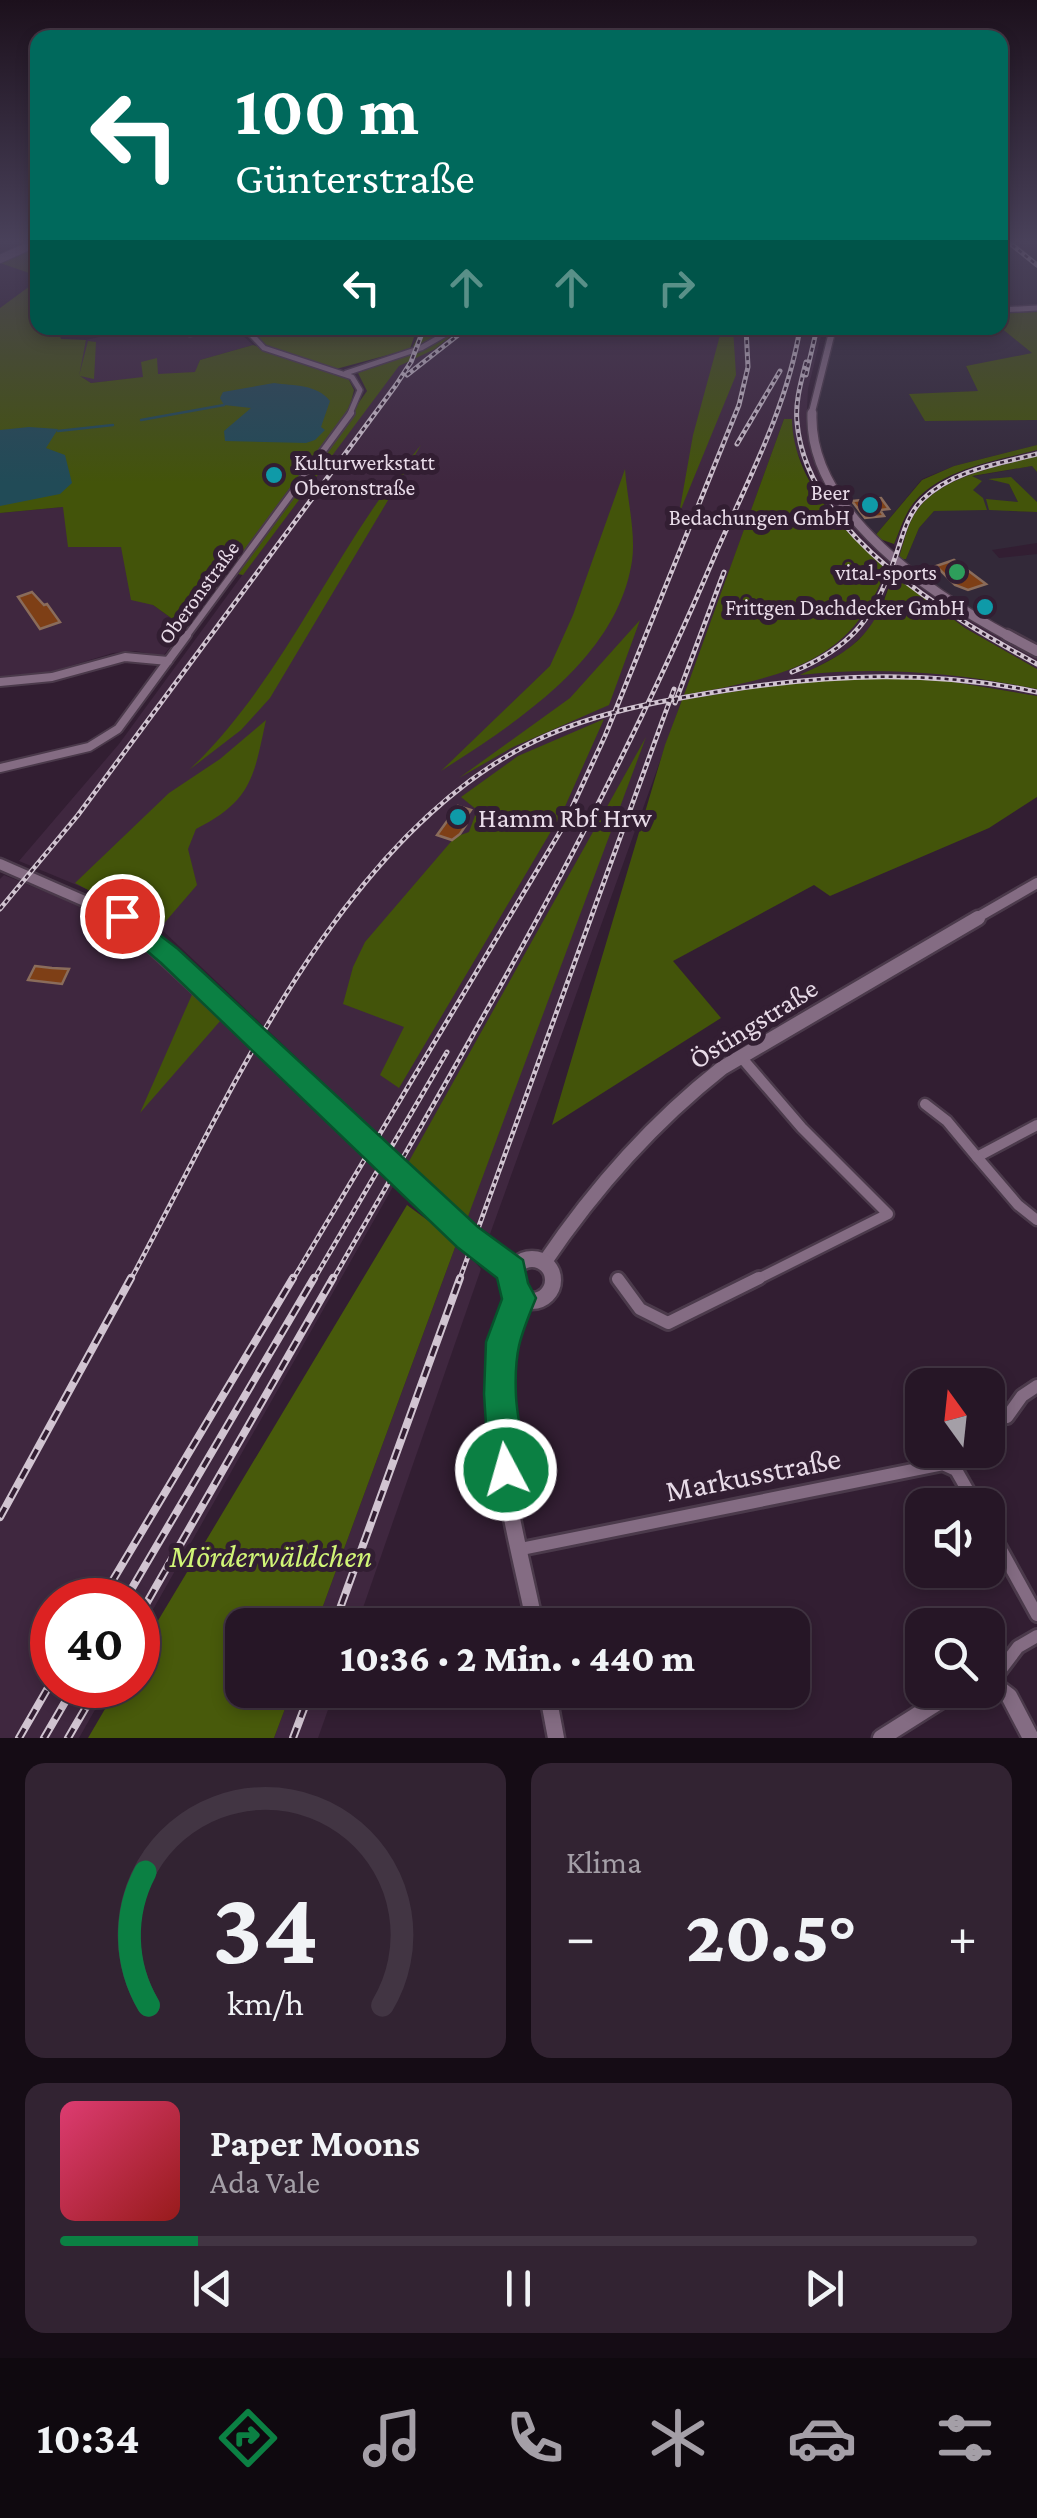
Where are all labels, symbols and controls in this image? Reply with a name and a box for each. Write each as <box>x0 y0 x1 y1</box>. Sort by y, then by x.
icon: left <box>70 70 200 200</box>
text: 100 m <box>235 71 419 149</box>
text: Günterstraße <box>235 153 475 203</box>
icon: left <box>334 260 389 315</box>
icon: ahead <box>439 260 494 315</box>
icon: ahead <box>544 260 599 315</box>
icon: right <box>649 260 704 315</box>
place label: Kulturwerkstatt Oberonstraße <box>294 450 436 500</box>
marker: Kulturwerkstatt Oberonstraße <box>263 464 285 486</box>
place label: Beer Bedachungen GmbH <box>669 480 850 530</box>
marker: Beer Bedachungen GmbH <box>859 494 881 516</box>
street label: Oberonstraße <box>153 536 244 649</box>
place label: vital-sports <box>834 560 937 585</box>
marker: vital-sports <box>946 561 968 583</box>
place label: Frittgen Dachdecker GmbH <box>725 595 965 620</box>
marker: Frittgen Dachdecker GmbH <box>974 596 996 618</box>
place label: Hamm Rbf Hrw <box>478 802 652 833</box>
marker: Hamm Rbf Hrw <box>447 806 469 828</box>
pin <box>80 874 165 959</box>
icon: arrive <box>95 889 150 944</box>
street label: Östingstraße <box>683 972 823 1075</box>
north arrow <box>905 1368 1005 1468</box>
map controls <box>905 1368 1005 1708</box>
position arrow <box>454 1418 558 1522</box>
street label: Markusstraße <box>662 1439 844 1509</box>
button: sound <box>905 1488 1005 1588</box>
park label: Mörderwäldchen <box>169 1538 372 1574</box>
speed limit sign: 40 <box>30 1578 160 1708</box>
button: search <box>905 1608 1005 1708</box>
text: 10:36 · 2 Min. · 440 m <box>340 1637 695 1679</box>
text: Klima <box>566 1844 642 1880</box>
text: 34 <box>212 1870 319 1985</box>
text: 20.5° <box>686 1894 857 1977</box>
text: − <box>566 1906 595 1967</box>
text: + <box>948 1906 977 1967</box>
text: km/h <box>227 1983 304 2023</box>
text: Paper Moons <box>210 2122 420 2164</box>
text: Ada Vale <box>210 2164 320 2200</box>
icon: previous <box>185 2261 240 2316</box>
icon: pause <box>491 2261 546 2316</box>
icon: next <box>797 2261 852 2316</box>
icon: directions <box>213 2403 283 2473</box>
icon: music <box>357 2403 427 2473</box>
icon: phone <box>500 2403 570 2473</box>
icon: climate <box>643 2403 713 2473</box>
icon: car <box>787 2403 857 2473</box>
icon: filters <box>930 2403 1000 2473</box>
text: 10:34 <box>37 2413 140 2463</box>

